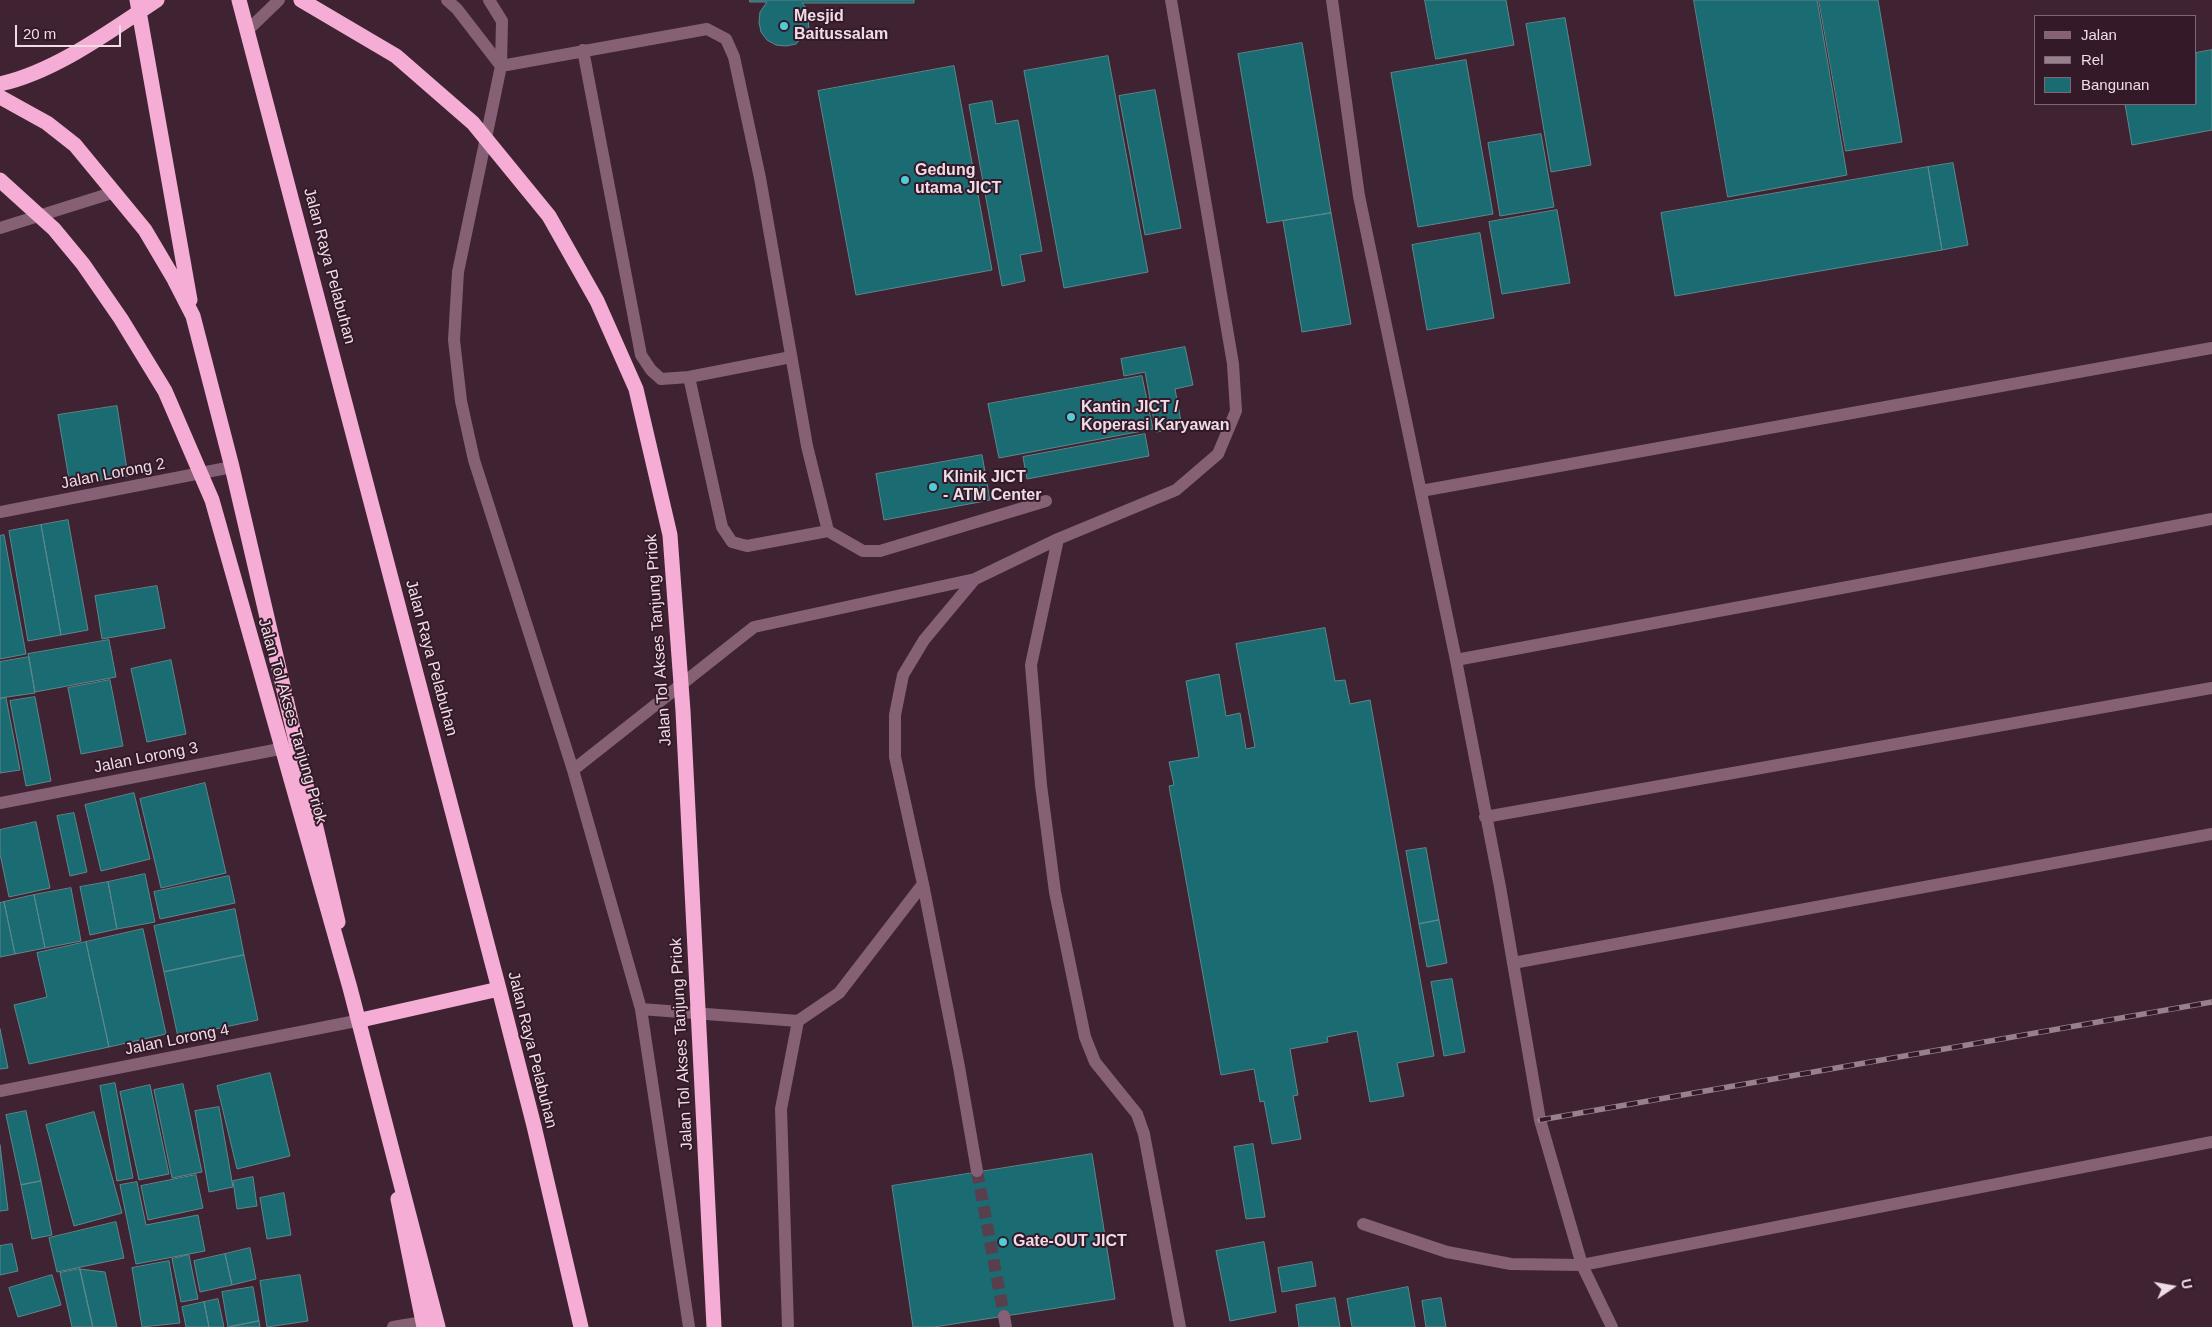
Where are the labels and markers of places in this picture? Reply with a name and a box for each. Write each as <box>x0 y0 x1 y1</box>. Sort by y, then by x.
place label: Mesjid Baitussalam <box>794 7 888 45</box>
marker: Mesjid Baitussalam <box>778 20 790 32</box>
place label: Gedung utama JICT <box>915 161 1001 199</box>
marker: Gedung utama JICT <box>899 174 911 186</box>
place label: Kantin JICT / Koperasi Karyawan <box>1081 398 1230 436</box>
marker: Kantin JICT / Koperasi Karyawan <box>1065 411 1077 423</box>
place label: Klinik JICT - ATM Center <box>943 468 1041 506</box>
marker: Klinik JICT - ATM Center <box>927 481 939 493</box>
place label: Gate-OUT JICT <box>1013 1232 1127 1252</box>
marker: Gate-OUT JICT <box>997 1236 1009 1248</box>

